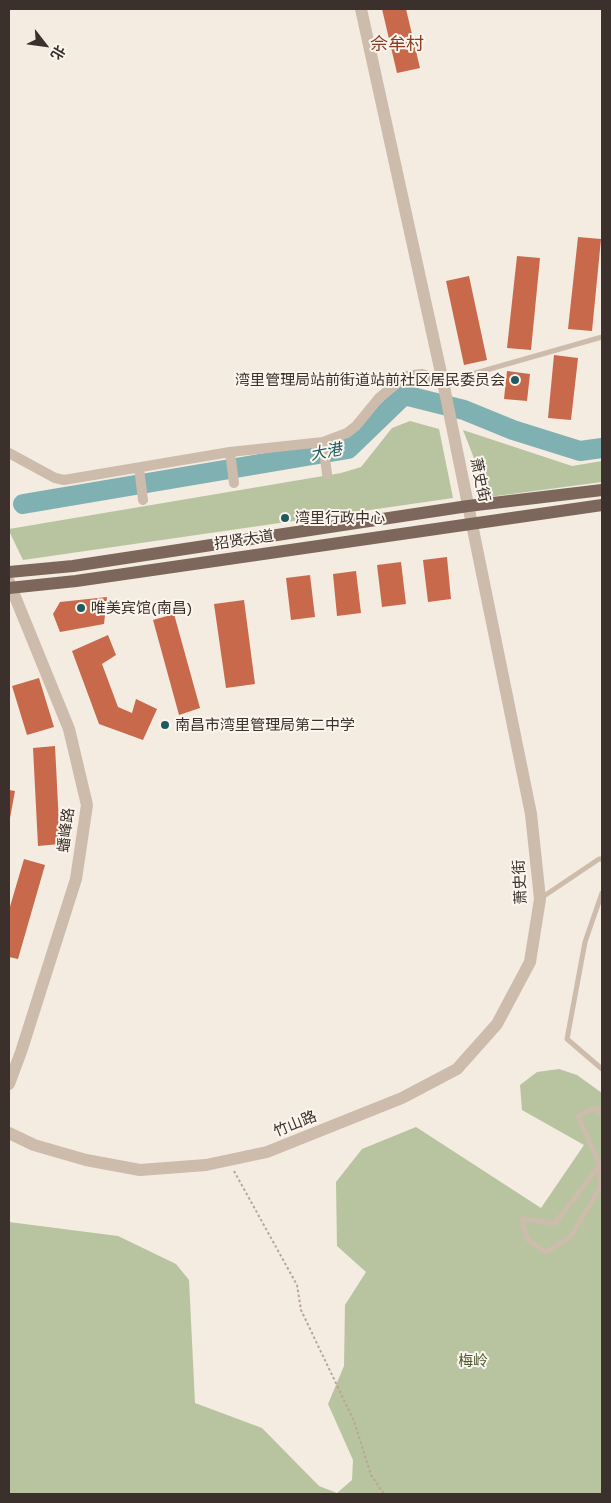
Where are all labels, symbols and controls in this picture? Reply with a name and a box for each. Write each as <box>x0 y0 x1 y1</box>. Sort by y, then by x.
north arrow <box>20 20 70 70</box>
district label: 佘牟村 <box>370 33 424 55</box>
text: 北 <box>48 42 69 63</box>
place label: 湾里管理局站前街道站前社区居民委员会 <box>235 371 505 389</box>
marker: 湾里管理局站前街道站前社区居民委员会 <box>509 374 521 386</box>
water label: 大港 <box>308 440 344 464</box>
street label: 萧史街 <box>467 456 493 504</box>
place label: 湾里行政中心 <box>295 509 385 527</box>
marker: 湾里行政中心 <box>279 512 291 524</box>
street label: 招贤大道 <box>213 527 275 553</box>
place label: 唯美宾馆(南昌) <box>91 599 192 617</box>
marker: 唯美宾馆(南昌) <box>75 602 87 614</box>
place label: 南昌市湾里管理局第二中学 <box>175 716 355 734</box>
marker: 南昌市湾里管理局第二中学 <box>159 719 171 731</box>
street label: 蟠峰路 <box>54 807 78 853</box>
street label: 萧史街 <box>510 859 530 905</box>
street label: 竹山路 <box>271 1107 319 1141</box>
park label: 梅岭 <box>458 1352 488 1370</box>

